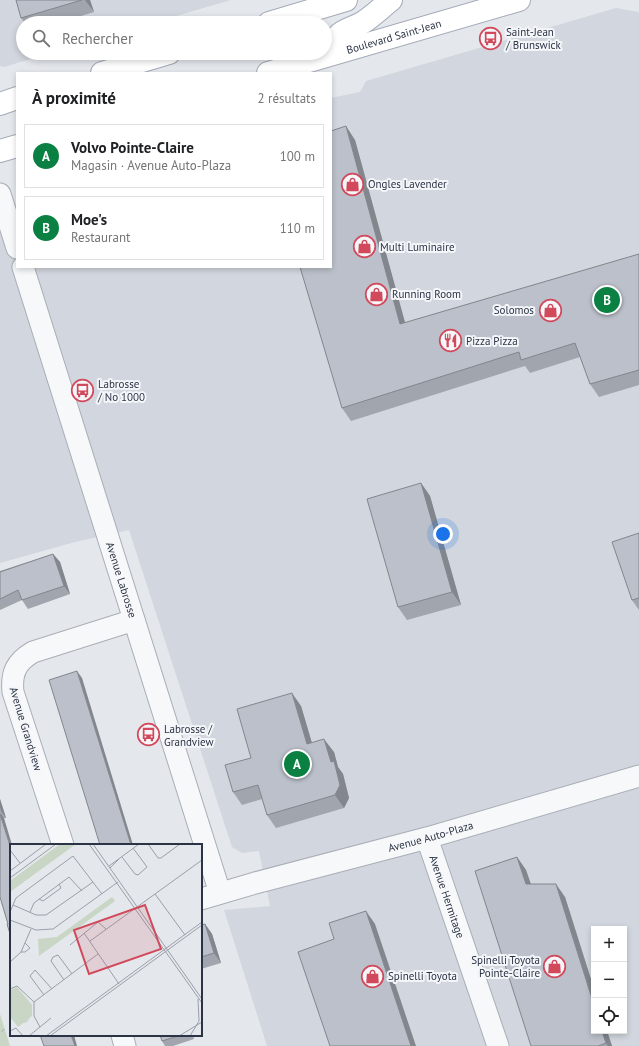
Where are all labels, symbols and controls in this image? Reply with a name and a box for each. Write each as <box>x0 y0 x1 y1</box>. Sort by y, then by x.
search box <box>16 16 332 60</box>
street label: Boulevard Saint-Jean <box>345 16 443 57</box>
bus stop icon: Saint-Jean / Brunswick <box>478 25 504 51</box>
place label: Saint-Jean / Brunswick <box>505 25 562 52</box>
icon: search <box>30 27 52 49</box>
text: Rechercher <box>62 29 133 48</box>
text: À proximité <box>32 87 116 109</box>
text: 2 résultats <box>257 90 316 107</box>
text: Volvo Pointe-Claire <box>71 138 194 157</box>
text: A <box>42 148 50 165</box>
text: 100 m <box>280 148 315 165</box>
text: Magasin · Avenue Auto-Plaza <box>71 157 231 174</box>
shop icon: Ongles Lavender <box>339 171 365 197</box>
place label: Ongles Lavender <box>368 177 447 191</box>
text: Moe's <box>71 210 107 229</box>
text: B <box>42 220 50 237</box>
text: 110 m <box>280 220 315 237</box>
text: Restaurant <box>71 229 130 246</box>
shop icon: Multi Luminaire <box>352 234 378 260</box>
place label: Multi Luminaire <box>380 240 455 254</box>
shop icon: Running Room <box>363 281 389 307</box>
pin: B <box>594 285 620 315</box>
place label: Running Room <box>392 287 461 301</box>
shop icon: Solomos <box>537 297 563 323</box>
place label: Solomos <box>494 303 534 317</box>
restaurant icon: Pizza Pizza <box>438 328 464 354</box>
place label: Pizza Pizza <box>466 334 518 348</box>
bus stop icon: Labrosse / No 1000 <box>70 377 96 403</box>
place label: Labrosse / No 1000 <box>97 377 145 404</box>
your location <box>433 524 453 544</box>
street label: Avenue Labrosse <box>103 540 140 620</box>
street label: Avenue Grandview <box>7 685 45 773</box>
bus stop icon: Labrosse / Grandview <box>136 722 162 748</box>
place label: Labrosse / Grandview <box>164 722 214 749</box>
pin: A <box>284 749 310 779</box>
street label: Avenue Auto-Plaza <box>386 818 475 855</box>
inset map <box>10 844 202 1036</box>
street label: Avenue Hermitage <box>426 853 468 940</box>
map controls <box>591 926 627 1034</box>
button: + <box>591 926 627 962</box>
place label: Spinelli Toyota Pointe-Claire <box>471 953 540 980</box>
shop icon: Spinelli Toyota Pointe-Claire <box>542 953 568 979</box>
button: − <box>591 962 627 998</box>
shop icon: Spinelli Toyota <box>360 963 386 989</box>
place label: Spinelli Toyota <box>388 969 457 983</box>
button: locate <box>591 998 627 1034</box>

